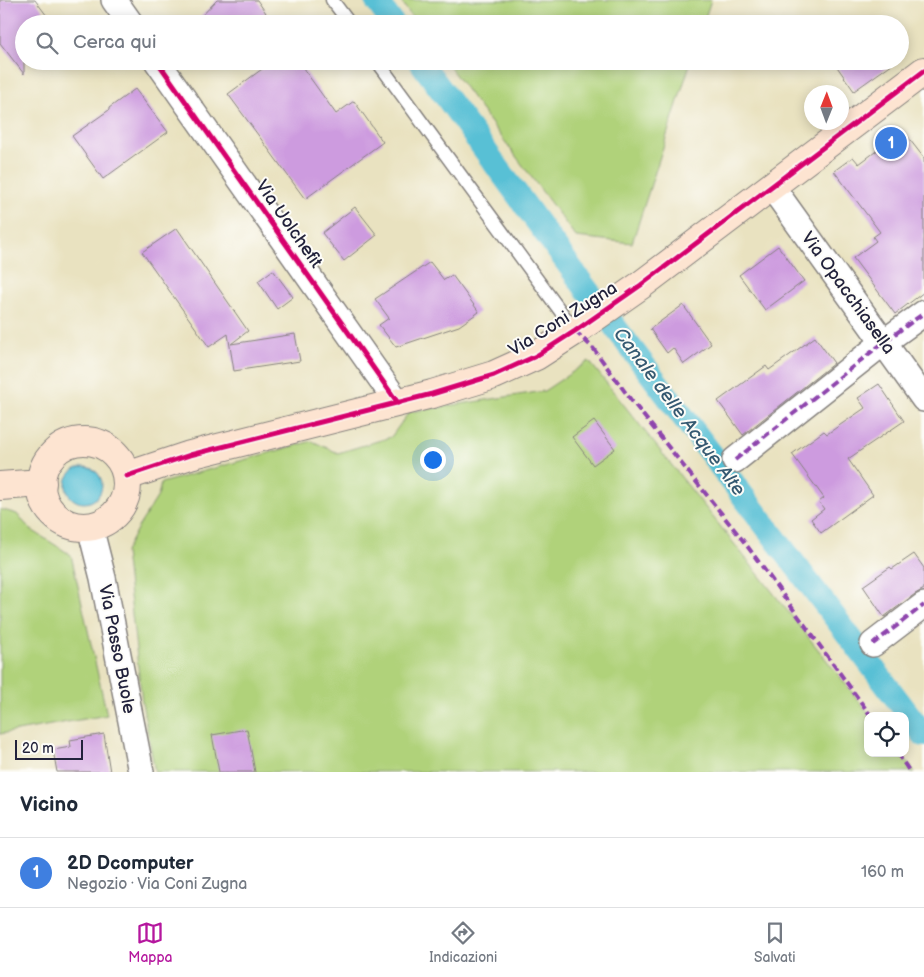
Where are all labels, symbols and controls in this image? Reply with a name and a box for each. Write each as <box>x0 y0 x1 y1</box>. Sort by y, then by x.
search box <box>15 15 909 70</box>
icon: search <box>33 29 61 57</box>
text: Cerca qui <box>73 31 156 54</box>
north arrow <box>804 85 849 130</box>
pin: 1 <box>875 124 907 162</box>
street label: Via Uolchefit <box>251 176 327 272</box>
street label: Via Opacchiasella <box>797 228 899 358</box>
street label: Via Coni Zugna <box>505 277 621 361</box>
water label: Canale delle Acque Alte <box>608 323 750 501</box>
your location <box>420 447 446 473</box>
street label: Via Passo Buole <box>94 583 140 716</box>
map controls <box>864 712 909 757</box>
button: locate <box>864 712 909 757</box>
scale bar <box>15 737 82 760</box>
text: 20 m <box>22 740 54 757</box>
text: Vicino <box>20 792 78 817</box>
text: 2D Dcomputer <box>67 852 194 875</box>
text: 1 <box>33 863 39 882</box>
text: 160 m <box>861 863 904 882</box>
text: Negozio · Via Coni Zugna <box>67 875 247 894</box>
tab: Mappa <box>128 919 173 966</box>
tab: Indicazioni <box>429 919 497 966</box>
tab: Salvati <box>754 919 796 966</box>

